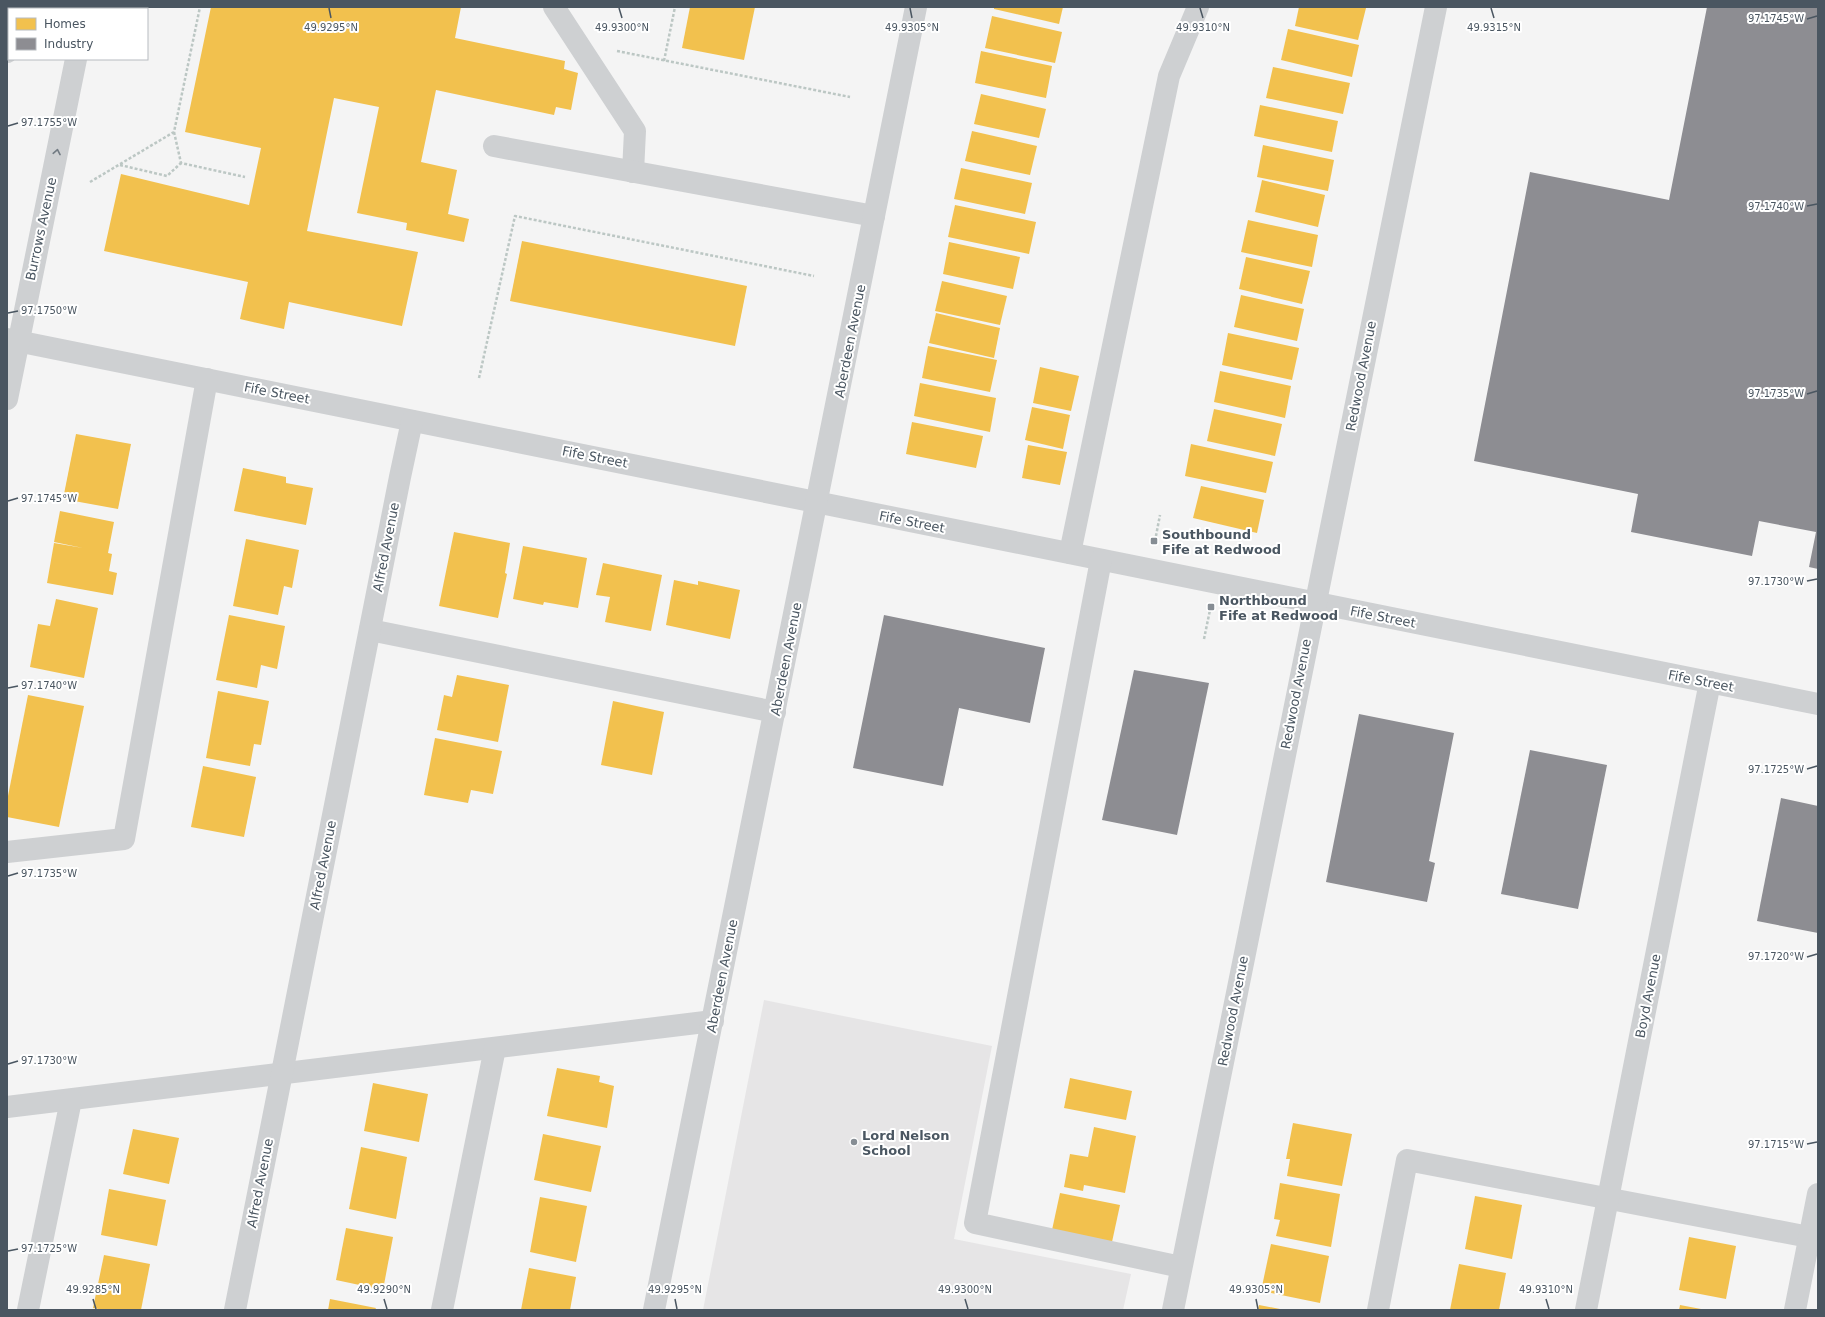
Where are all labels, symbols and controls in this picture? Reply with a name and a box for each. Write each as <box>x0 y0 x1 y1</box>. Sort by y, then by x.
legend <box>8 8 148 60</box>
text: 97.1745°W <box>1748 13 1804 24</box>
text: Homes <box>44 17 86 31</box>
text: 49.9295°N <box>304 22 358 33</box>
text: 49.9300°N <box>595 22 649 33</box>
text: 49.9305°N <box>885 22 939 33</box>
text: 49.9310°N <box>1176 22 1230 33</box>
text: 49.9315°N <box>1467 22 1521 33</box>
text: Industry <box>44 37 93 51</box>
text: 97.1755°W <box>21 117 77 128</box>
one-way arrow <box>53 149 61 155</box>
street label: Burrows Avenue <box>23 176 59 282</box>
text: 97.1740°W <box>1748 201 1804 212</box>
street label: Aberdeen Avenue <box>832 283 868 399</box>
text: 97.1750°W <box>21 305 77 316</box>
street label: Redwood Avenue <box>1343 320 1379 432</box>
street label: Fife Street <box>243 379 311 407</box>
text: 97.1735°W <box>1748 388 1804 399</box>
street label: Fife Street <box>561 443 629 471</box>
text: 97.1745°W <box>21 493 77 504</box>
street label: Alfred Avenue <box>370 501 402 593</box>
street label: Fife Street <box>878 508 946 536</box>
place label: Southbound Fife at Redwood <box>1162 527 1281 557</box>
marker: Southbound Fife at Redwood <box>1149 536 1159 546</box>
text: 97.1730°W <box>1748 576 1804 587</box>
place label: Northbound Fife at Redwood <box>1219 593 1338 623</box>
street label: Aberdeen Avenue <box>768 601 804 717</box>
marker: Northbound Fife at Redwood <box>1206 602 1216 612</box>
street label: Fife Street <box>1349 603 1417 631</box>
street label: Redwood Avenue <box>1278 638 1314 750</box>
street label: Fife Street <box>1667 667 1735 695</box>
text: 97.1740°W <box>21 680 77 691</box>
text: 97.1725°W <box>1748 764 1804 775</box>
street label: Alfred Avenue <box>307 819 339 911</box>
text: 97.1735°W <box>21 868 77 879</box>
street label: Aberdeen Avenue <box>704 918 740 1034</box>
text: 97.1720°W <box>1748 951 1804 962</box>
street label: Boyd Avenue <box>1633 953 1663 1039</box>
street label: Redwood Avenue <box>1215 955 1251 1067</box>
text: 97.1730°W <box>21 1055 77 1066</box>
place label: Lord Nelson School <box>862 1128 950 1158</box>
street label: Alfred Avenue <box>244 1137 276 1229</box>
marker: Lord Nelson School <box>849 1137 859 1147</box>
text: 97.1715°W <box>1748 1139 1804 1150</box>
text: 97.1725°W <box>21 1243 77 1254</box>
text: 49.9285°N <box>66 1284 120 1295</box>
text: 49.9290°N <box>357 1284 411 1295</box>
text: 49.9295°N <box>648 1284 702 1295</box>
text: 49.9300°N <box>938 1284 992 1295</box>
text: 49.9305°N <box>1229 1284 1283 1295</box>
text: 49.9310°N <box>1519 1284 1573 1295</box>

